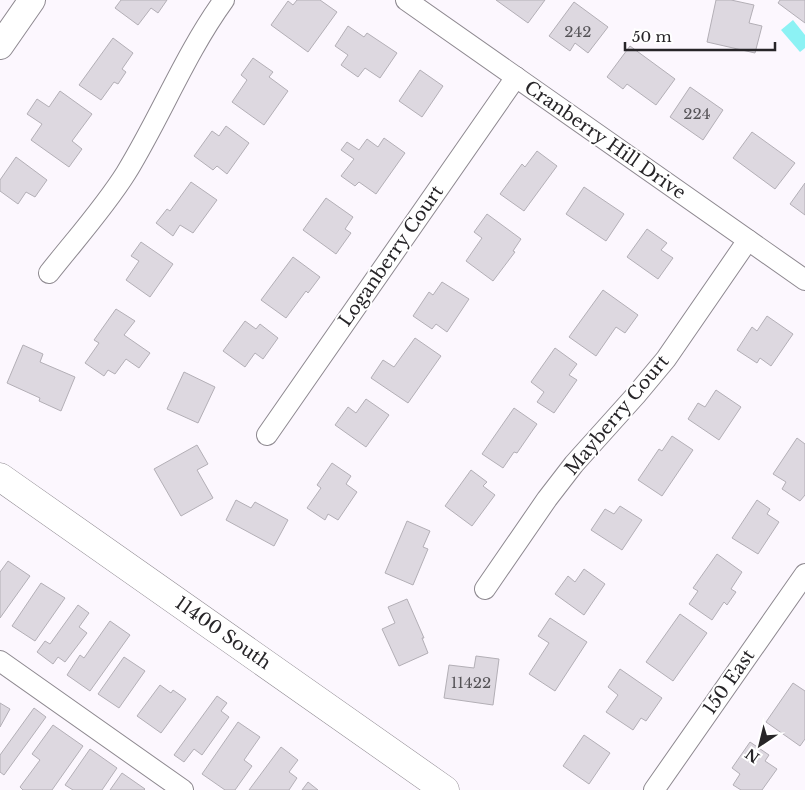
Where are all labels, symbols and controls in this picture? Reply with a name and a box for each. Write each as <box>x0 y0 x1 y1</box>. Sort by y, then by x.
scale bar <box>625 20 775 52</box>
house number: 242 <box>564 22 592 41</box>
text: 50 m <box>632 27 672 46</box>
street label: Cranberry Hill Drive <box>520 76 690 204</box>
house number: 224 <box>683 104 711 123</box>
street label: Loganberry Court <box>334 181 448 331</box>
street label: Mayberry Court <box>560 350 674 479</box>
street label: 11400 South <box>171 592 275 674</box>
street label: 150 East <box>699 645 759 719</box>
house number: 11422 <box>451 673 491 692</box>
north arrow <box>735 720 785 770</box>
text: N <box>742 744 763 767</box>

